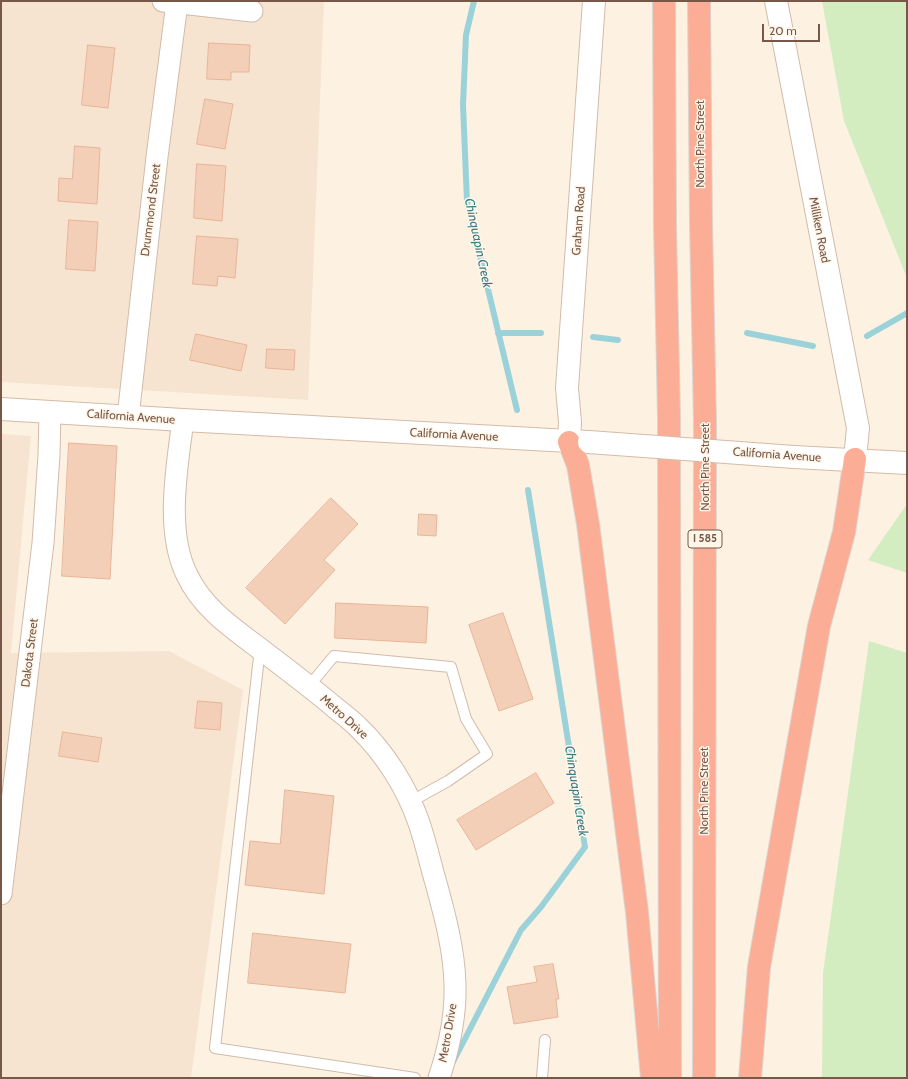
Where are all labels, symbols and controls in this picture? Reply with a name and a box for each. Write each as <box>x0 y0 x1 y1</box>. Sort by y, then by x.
scale bar <box>764 16 822 42</box>
text: 20 m <box>769 23 797 38</box>
street label: North Pine Street <box>693 100 707 188</box>
street label: Drummond Street <box>138 163 164 257</box>
street label: Graham Road <box>569 186 589 256</box>
street label: Milliken Road <box>806 196 832 264</box>
water label: Chinquapin Creek <box>461 197 495 289</box>
street label: California Avenue <box>86 407 176 427</box>
street label: North Pine Street <box>698 423 712 511</box>
street label: California Avenue <box>409 425 499 445</box>
street label: California Avenue <box>732 445 822 465</box>
road number: I 585 <box>688 530 722 548</box>
street label: Dakota Street <box>19 618 41 688</box>
street label: Metro Drive <box>317 692 371 742</box>
water label: Chinquapin Creek <box>561 745 591 837</box>
street label: North Pine Street <box>697 747 711 835</box>
street label: Metro Drive <box>436 1002 460 1064</box>

